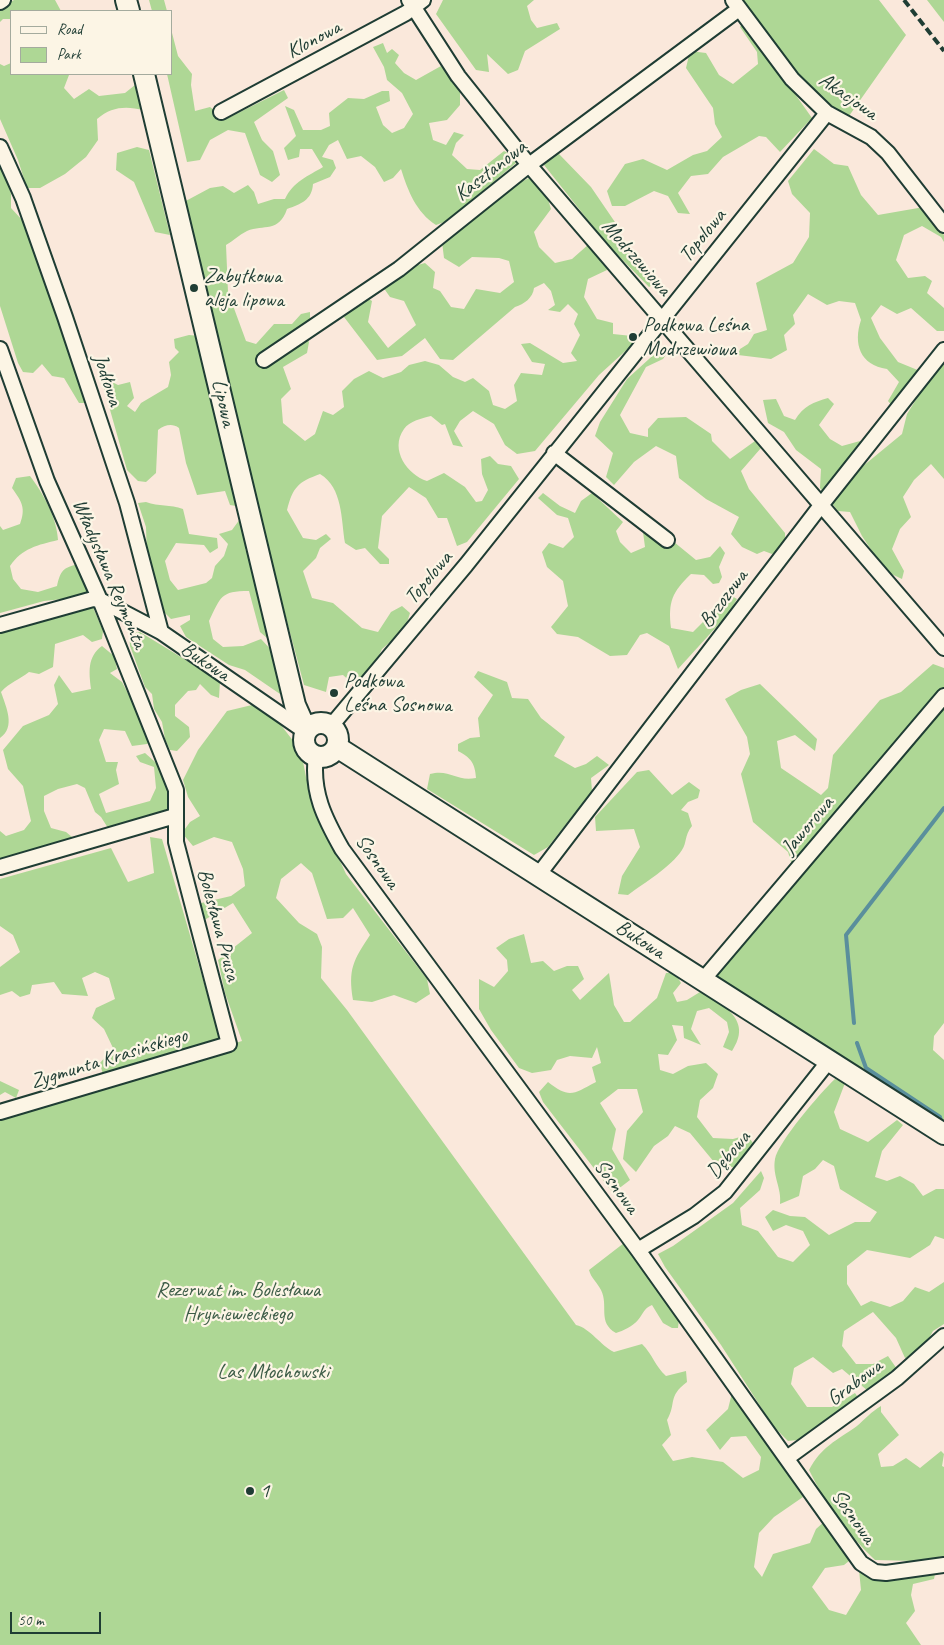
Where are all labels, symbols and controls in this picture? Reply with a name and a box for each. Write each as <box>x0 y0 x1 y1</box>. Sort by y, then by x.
legend <box>10 10 172 75</box>
street label: Klonowa <box>282 15 346 65</box>
text: Road <box>57 20 82 39</box>
text: Park <box>57 45 81 64</box>
street label: Akacjowa <box>814 68 882 126</box>
street label: Kasztanowa <box>450 135 532 207</box>
street label: Topolowa <box>674 204 732 268</box>
street label: Modrzewiowa <box>596 215 676 301</box>
place label: Zabytkowa aleja lipowa <box>204 263 284 313</box>
marker: Zabytkowa aleja lipowa <box>188 282 200 294</box>
place label: Podkowa Leśna Modrzewiowa <box>643 312 749 362</box>
marker: Podkowa Leśna Modrzewiowa <box>627 331 639 343</box>
street label: Jodłowa <box>87 351 127 409</box>
street label: Lipowa <box>205 377 241 429</box>
street label: Władysława Reymonta <box>66 495 152 653</box>
street label: Topolowa <box>400 546 458 610</box>
street label: Brzozowa <box>694 565 754 633</box>
street label: Bukowa <box>176 637 234 687</box>
place label: Podkowa Leśna Sosnowa <box>344 668 452 718</box>
marker: Podkowa Leśna Sosnowa <box>328 687 340 699</box>
street label: Jaworowa <box>776 792 840 860</box>
street label: Sosnowa <box>349 830 405 894</box>
street label: Bolesława Prusa <box>191 866 245 984</box>
street label: Bukowa <box>611 915 669 965</box>
street label: Zygmunta Krasińskiego <box>28 1023 190 1095</box>
street label: Dębowa <box>702 1126 756 1184</box>
street label: Sosnowa <box>588 1155 644 1219</box>
park label: Rezerwat im. Bolesława Hryniewieckiego <box>156 1277 320 1327</box>
street label: Grabowa <box>822 1354 888 1412</box>
park label: Las Młochowski <box>217 1359 329 1385</box>
place label: 1 <box>260 1478 269 1504</box>
marker: 1 <box>244 1485 256 1497</box>
street label: Sosnowa <box>825 1485 881 1549</box>
scale bar <box>12 1602 104 1634</box>
text: 50 m <box>18 1611 44 1630</box>

